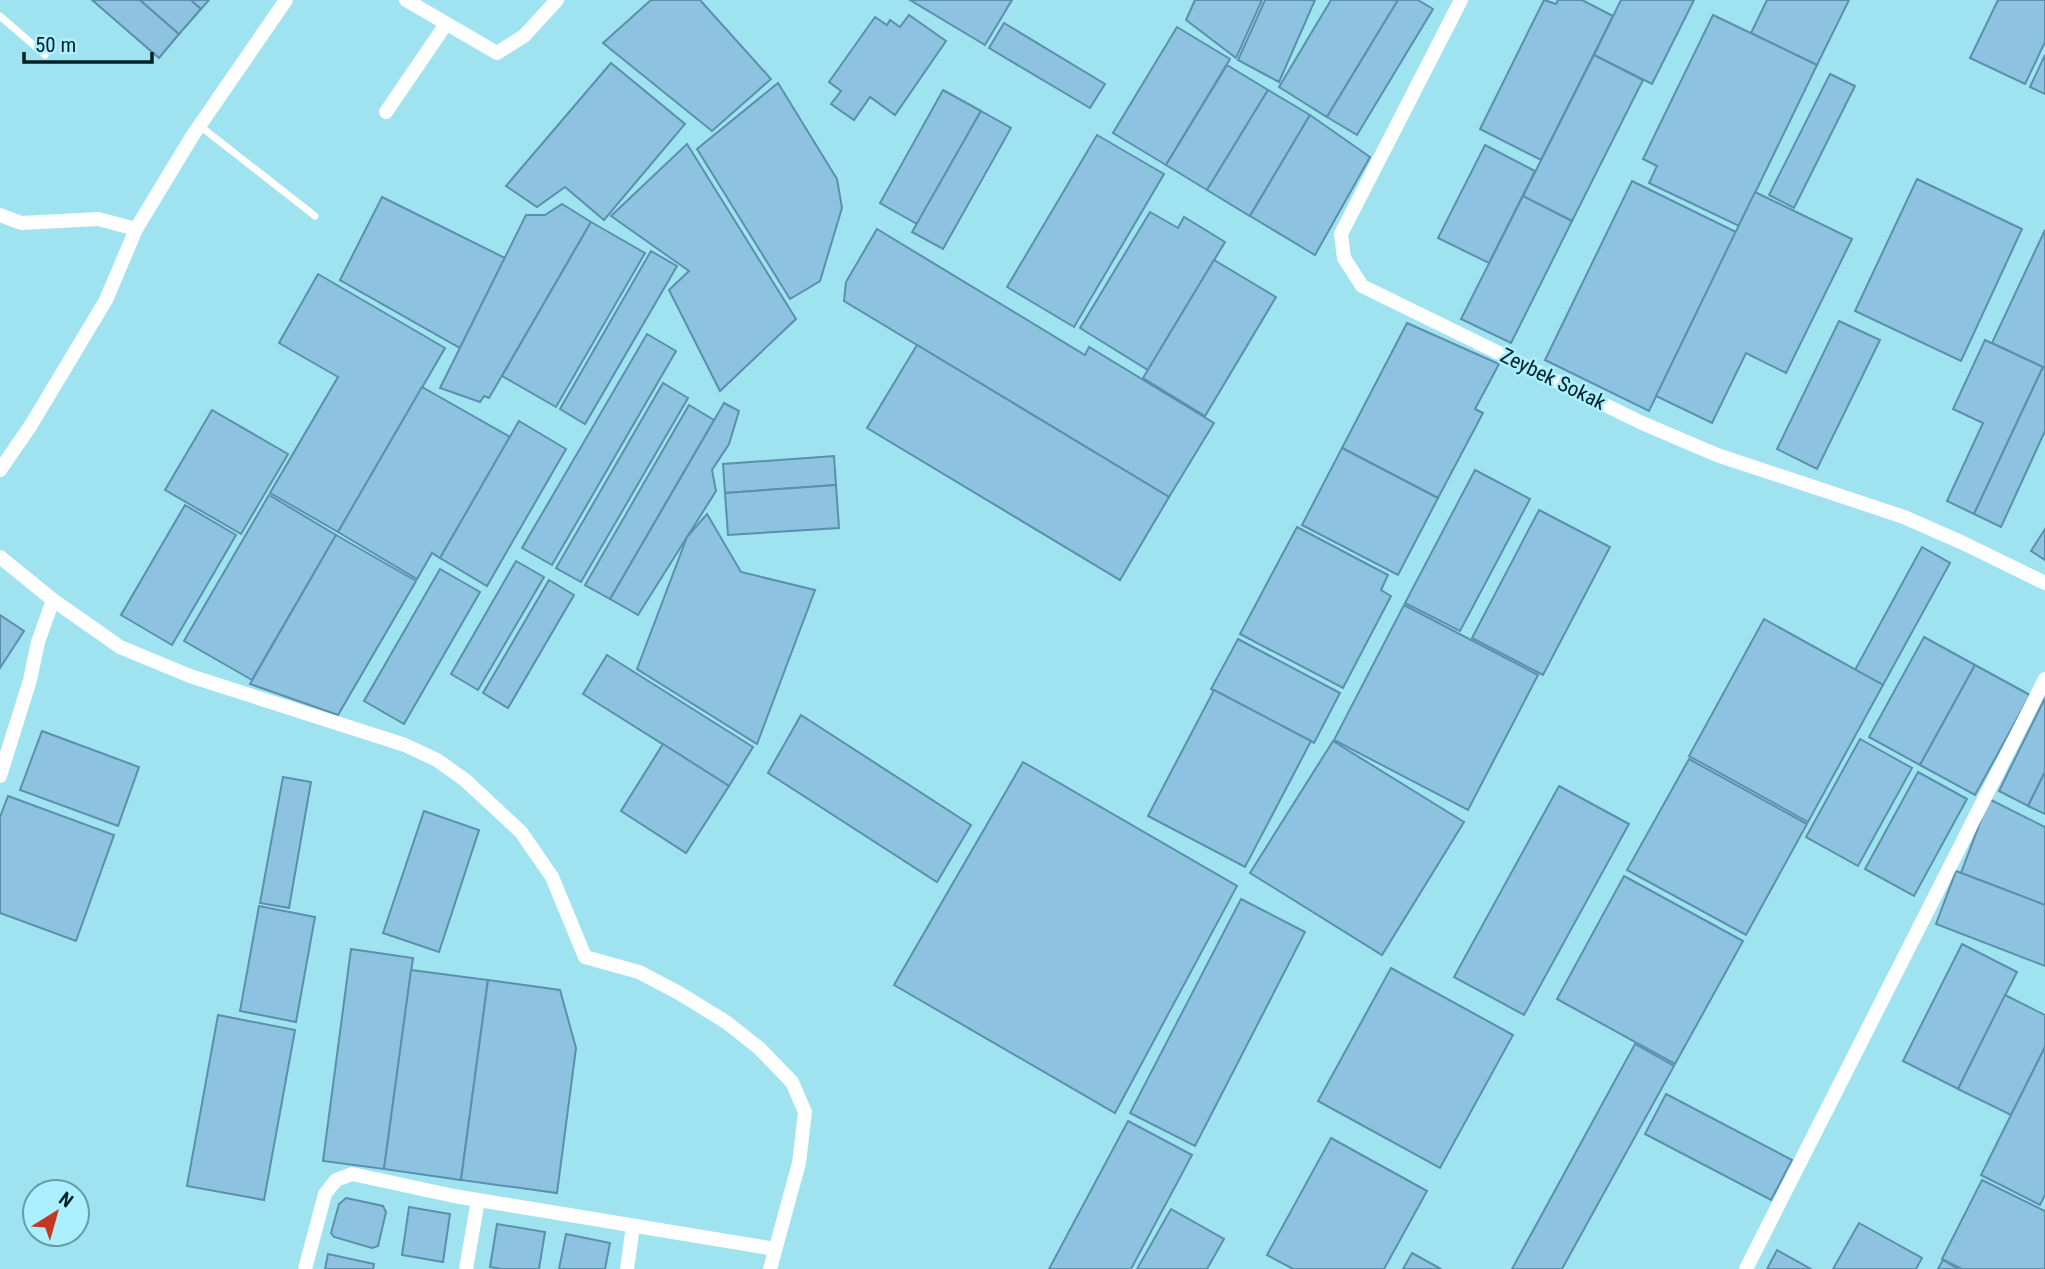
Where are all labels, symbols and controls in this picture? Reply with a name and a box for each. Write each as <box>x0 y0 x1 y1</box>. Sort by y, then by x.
scale bar <box>24 21 152 65</box>
text: 50 m <box>35 33 76 57</box>
street label: Zeybek Sokak <box>1496 343 1610 415</box>
north arrow <box>21 1178 91 1248</box>
text: N <box>54 1187 77 1213</box>

